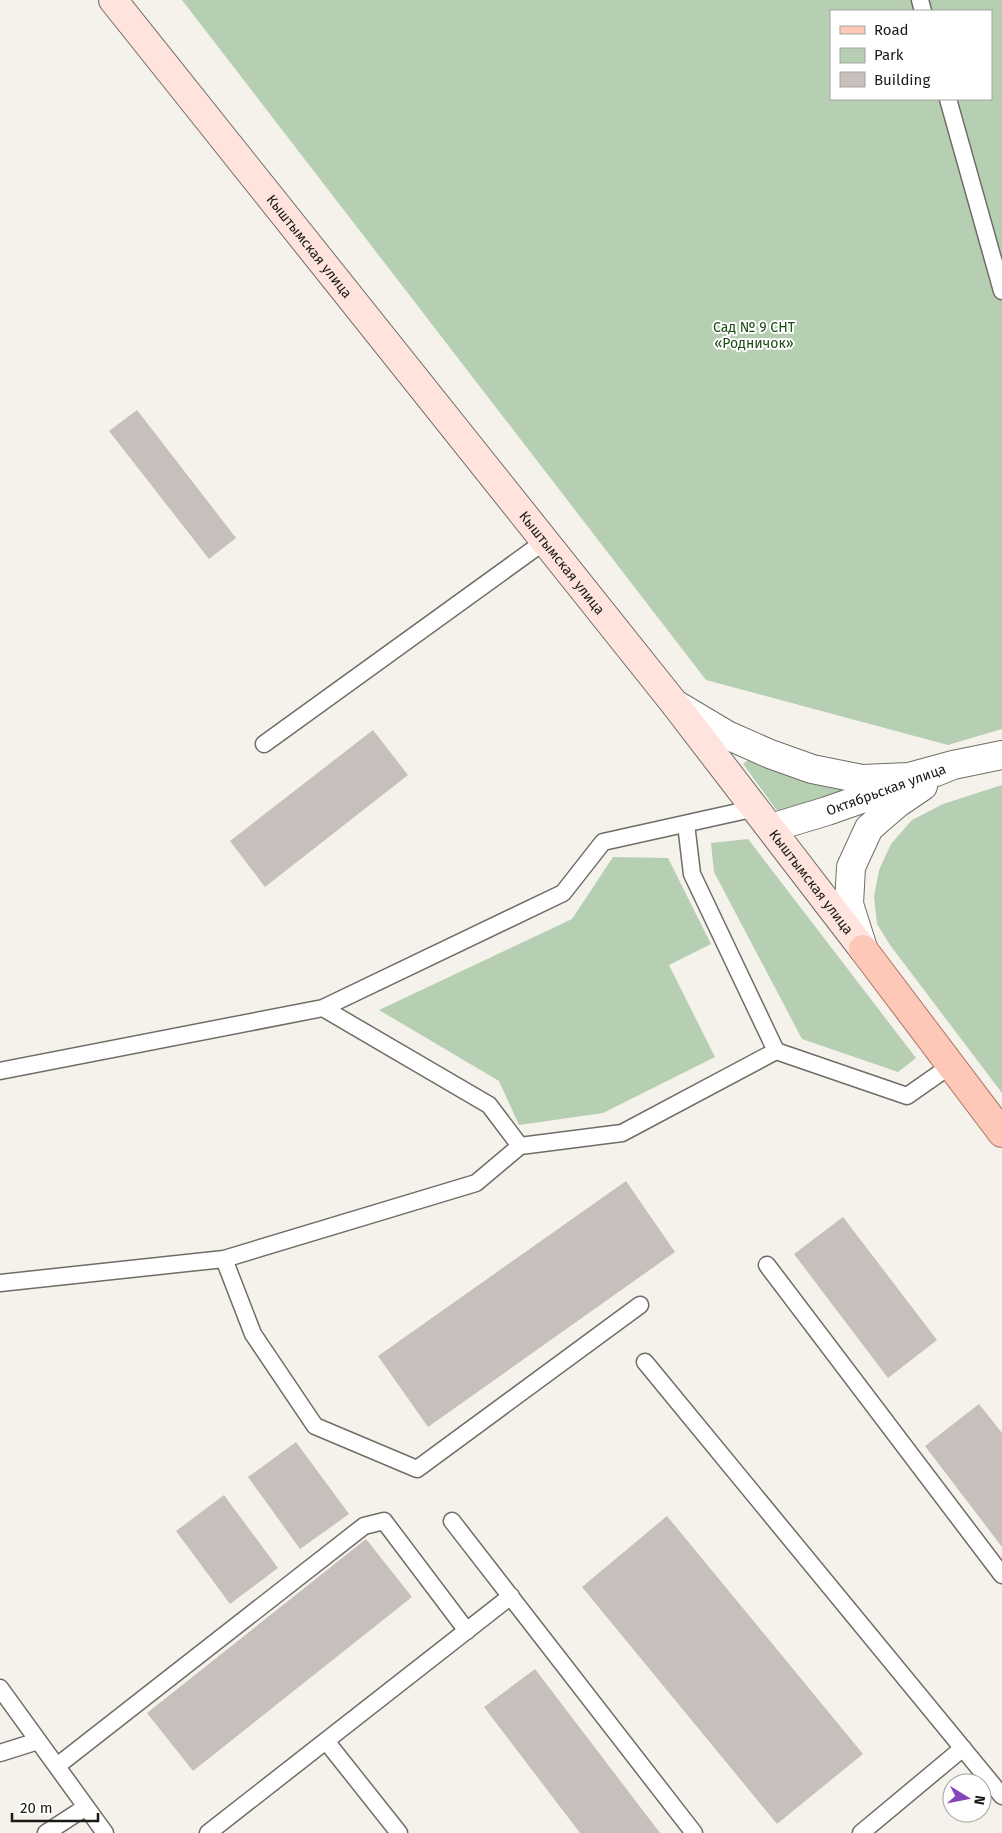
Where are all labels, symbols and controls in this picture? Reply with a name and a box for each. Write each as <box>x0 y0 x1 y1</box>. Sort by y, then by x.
legend <box>830 10 992 100</box>
text: Road <box>874 21 909 39</box>
text: Park <box>874 46 904 64</box>
text: Building <box>874 71 930 89</box>
street label: Кыштымская улица <box>263 191 356 301</box>
park label: Сад № 9 СНТ «Родничок» <box>713 319 796 352</box>
street label: Кыштымская улица <box>516 508 609 618</box>
street label: Октябрьская улица <box>824 760 948 820</box>
street label: Кыштымская улица <box>766 826 857 938</box>
north arrow <box>942 1773 992 1823</box>
scale bar <box>12 1790 99 1822</box>
text: N <box>970 1794 988 1806</box>
text: 20 m <box>20 1799 53 1817</box>

